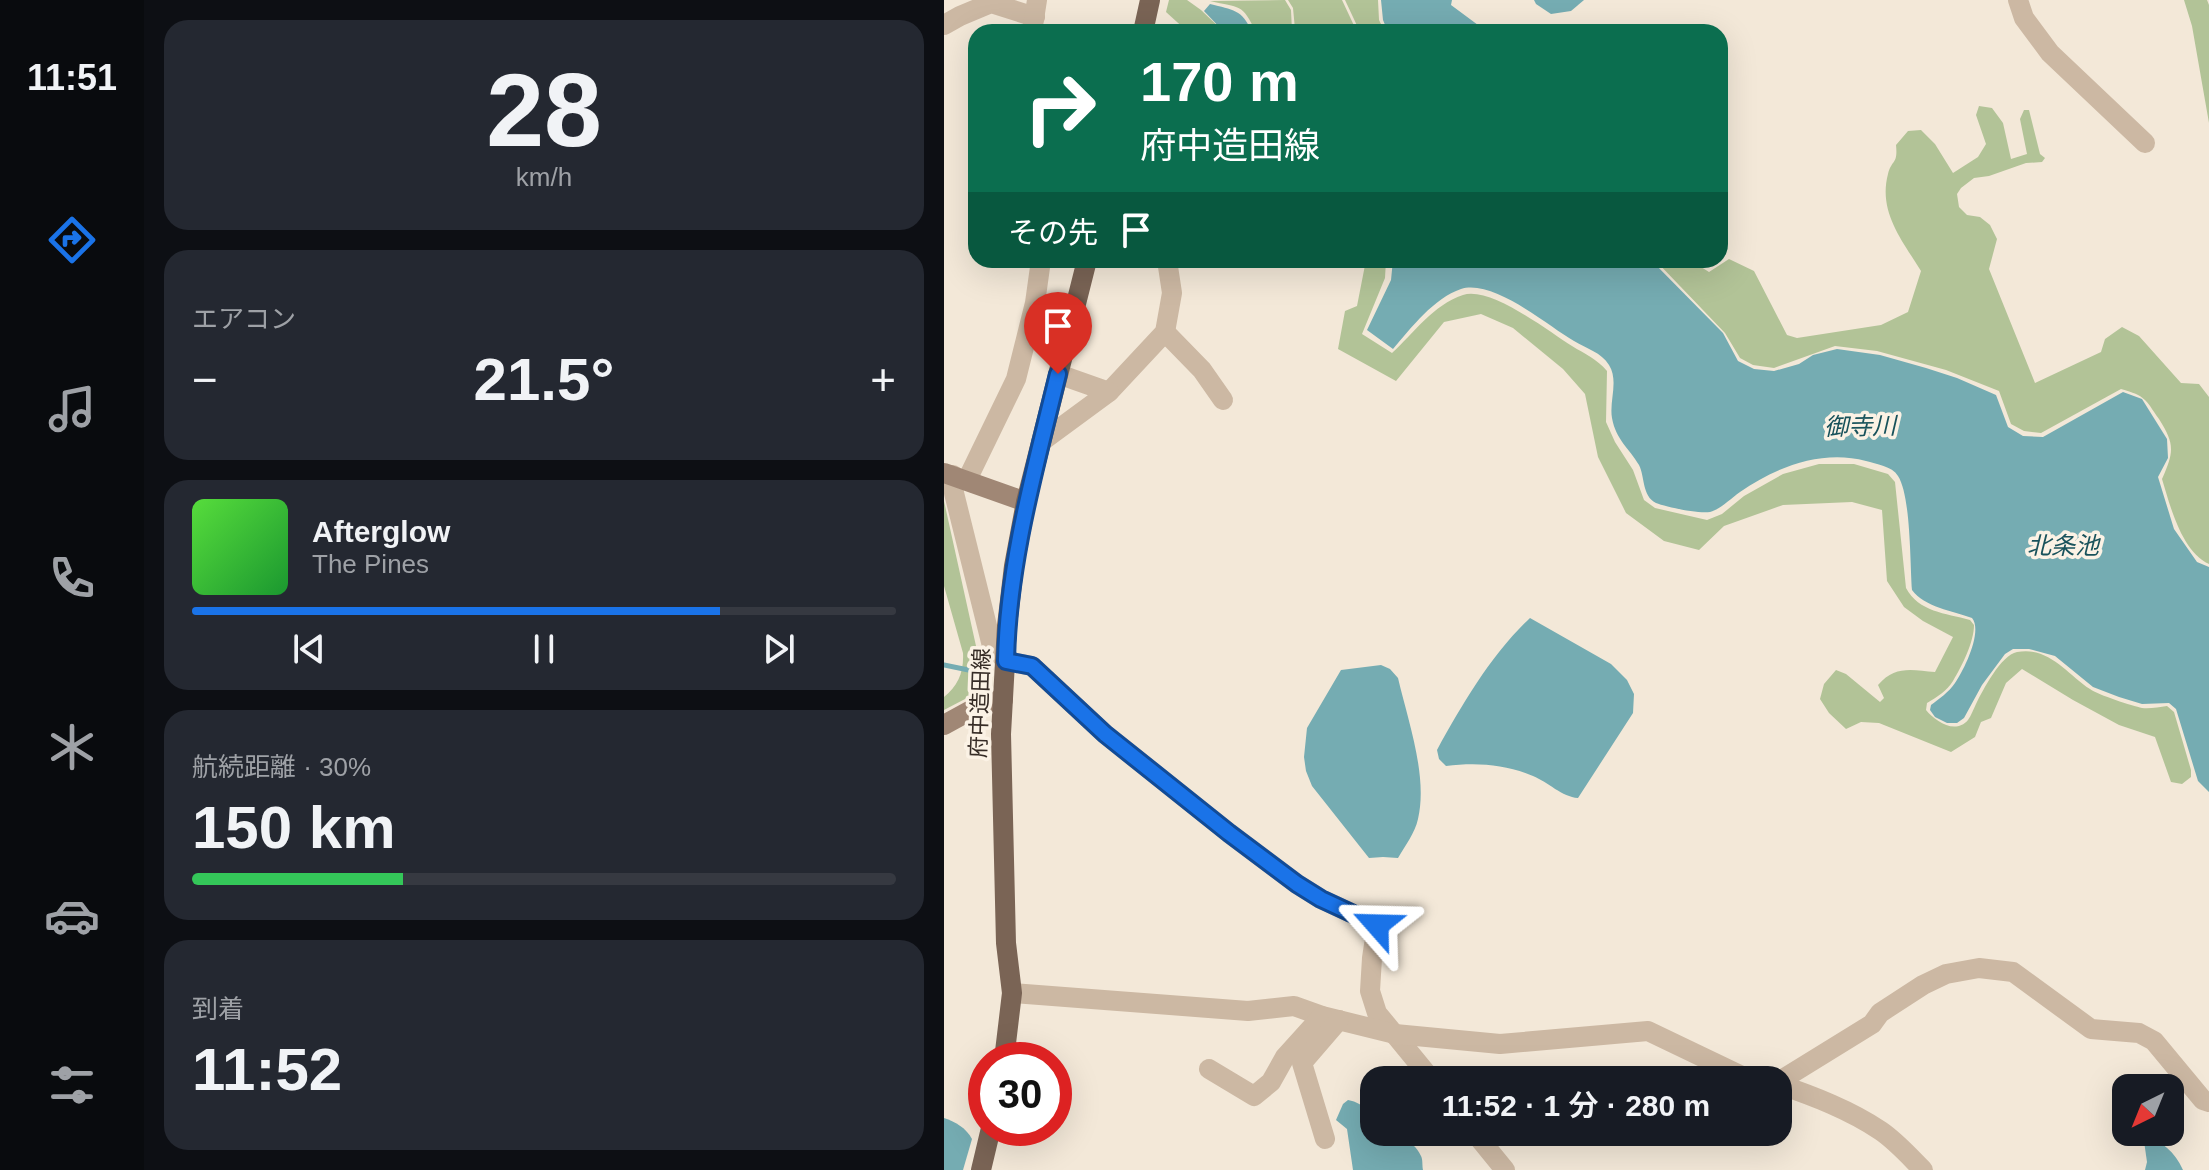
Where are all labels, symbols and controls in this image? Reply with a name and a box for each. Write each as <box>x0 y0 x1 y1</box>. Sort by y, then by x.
text: 170 m <box>1140 50 1299 113</box>
text: 28 <box>486 52 602 168</box>
icon: right <box>1008 56 1112 160</box>
text: 11:51 <box>27 57 117 98</box>
text: 府中造田線 <box>1140 125 1320 166</box>
text: km/h <box>516 162 572 192</box>
icon: arrive <box>1114 208 1158 252</box>
icon: directions <box>44 212 100 268</box>
text: その先 <box>1008 216 1098 249</box>
pin <box>1024 292 1092 374</box>
text: エアコン <box>192 304 296 334</box>
icon: arrive <box>1036 304 1080 348</box>
text: 21.5° <box>474 346 614 413</box>
text: − <box>192 355 218 404</box>
text: + <box>870 355 896 404</box>
icon: music <box>44 381 100 437</box>
water label: 御寺川 <box>1824 412 1899 440</box>
text: Afterglow <box>312 515 450 548</box>
water label: 北条池 <box>2027 532 2101 559</box>
text: The Pines <box>312 549 429 579</box>
icon: phone <box>44 550 100 606</box>
icon: previous <box>287 627 331 671</box>
icon: pause <box>522 627 566 671</box>
icon: next <box>757 627 801 671</box>
street label: 府中造田線 <box>966 648 994 758</box>
icon: climate <box>44 719 100 775</box>
text: 航続距離 · 30% <box>192 752 371 782</box>
text: 150 km <box>192 794 396 861</box>
position arrow <box>1335 883 1419 967</box>
icon: car <box>44 888 100 944</box>
text: 到着 <box>192 994 244 1024</box>
text: 11:52 <box>192 1036 342 1103</box>
speed limit sign: 30 <box>968 1042 1072 1146</box>
icon: filters <box>44 1057 100 1113</box>
north arrow <box>2112 1074 2184 1146</box>
map controls <box>2112 1074 2184 1146</box>
text: 11:52 · 1 分 · 280 m <box>1442 1089 1710 1122</box>

